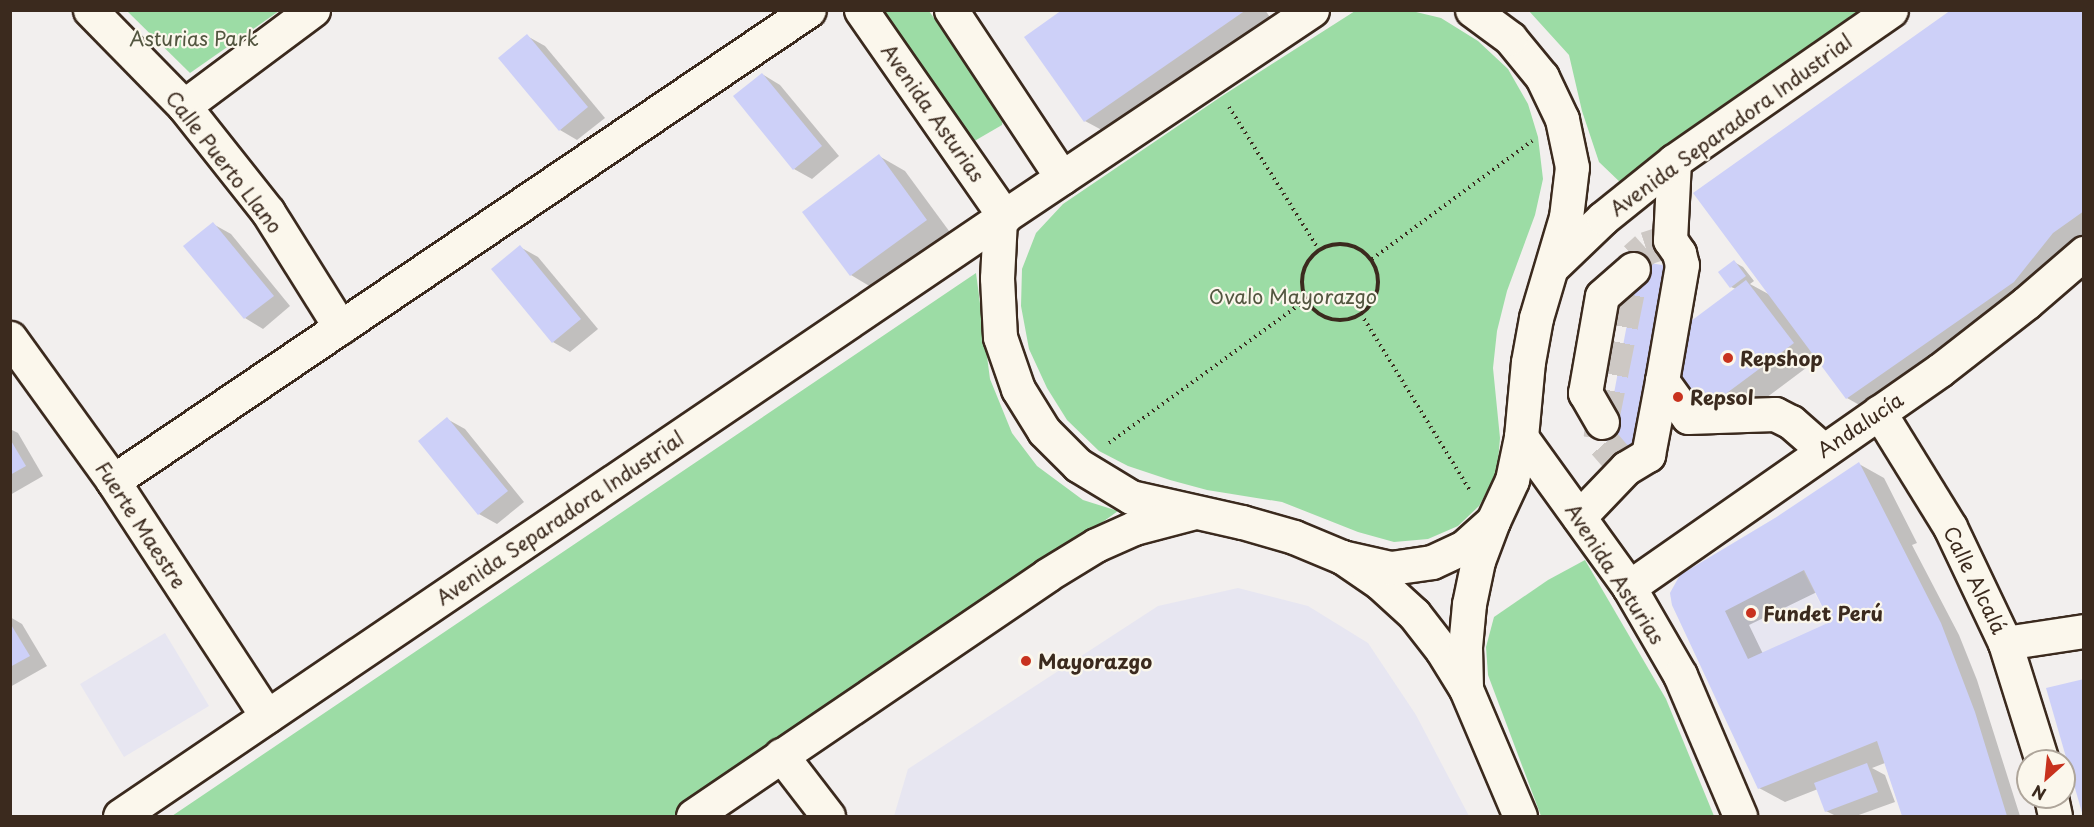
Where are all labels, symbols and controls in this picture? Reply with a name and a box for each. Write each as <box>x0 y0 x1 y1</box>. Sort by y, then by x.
park label: Asturias Park <box>129 26 259 50</box>
street label: Avenida Separadora Industrial <box>1606 29 1856 221</box>
street label: Avenida Asturias <box>877 40 989 186</box>
street label: Calle Puerto Llano <box>160 85 288 239</box>
park label: Ovalo Mayorazgo <box>1209 284 1377 308</box>
place label: Repshop <box>1740 346 1823 370</box>
marker: Repshop <box>1721 351 1735 365</box>
place label: Repsol <box>1690 385 1753 409</box>
street label: Andalucía <box>1812 387 1908 463</box>
marker: Repsol <box>1671 390 1685 404</box>
street label: Avenida Separadora Industrial <box>432 426 688 610</box>
street label: Fuerte Maestre <box>91 457 191 593</box>
street label: Avenida Asturias <box>1561 499 1669 649</box>
street label: Calle Alcalá <box>1938 522 2012 638</box>
place label: Fundet Perú <box>1763 601 1884 625</box>
marker: Fundet Perú <box>1744 606 1758 620</box>
place label: Mayorazgo <box>1038 649 1152 673</box>
marker: Mayorazgo <box>1019 654 1033 668</box>
north arrow <box>2016 749 2076 809</box>
text: N <box>2028 780 2050 807</box>

